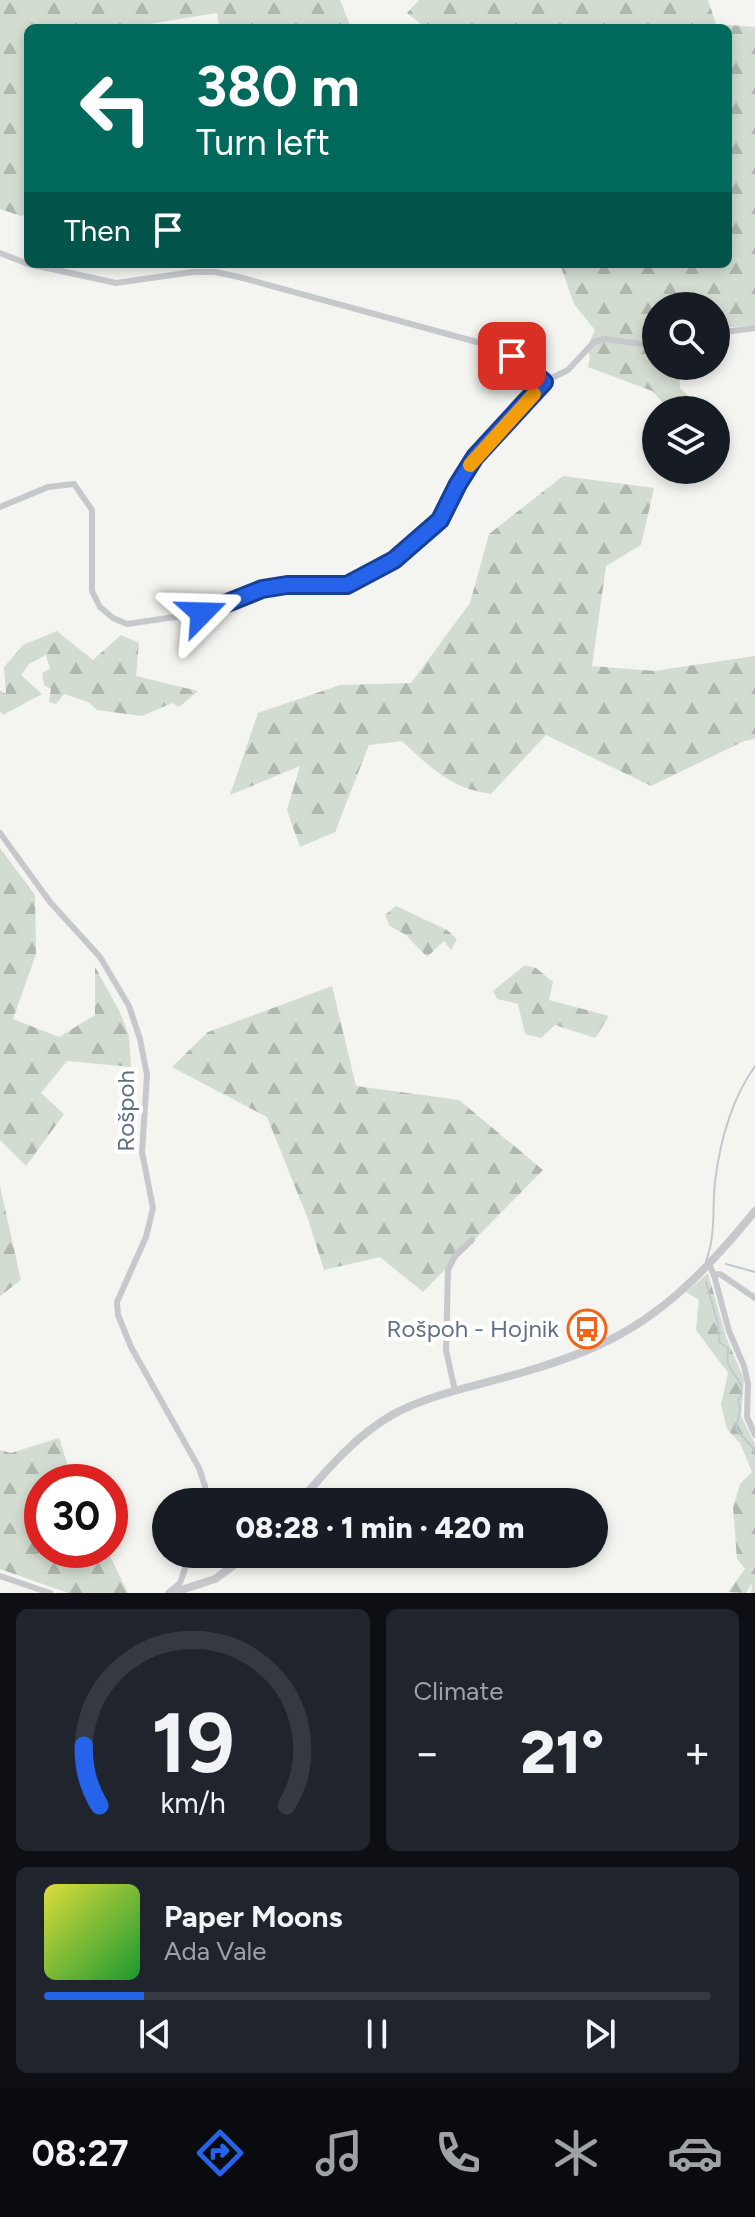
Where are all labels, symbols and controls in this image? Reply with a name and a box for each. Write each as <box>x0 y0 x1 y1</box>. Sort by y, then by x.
text: 380 m <box>196 53 360 120</box>
icon: left <box>64 56 168 160</box>
text: Turn left <box>196 121 330 164</box>
icon: arrive <box>146 208 190 252</box>
text: Then <box>64 212 130 249</box>
map controls <box>642 292 730 484</box>
button: search <box>642 292 730 380</box>
pin <box>478 322 546 390</box>
icon: arrive <box>490 334 534 378</box>
button: layers <box>642 396 730 484</box>
position arrow <box>160 571 244 655</box>
street label: Rošpoh <box>111 1070 140 1152</box>
bus stop icon: Rošpoh - Hojnik <box>566 1308 608 1350</box>
place label: Rošpoh - Hojnik <box>386 1314 559 1343</box>
speed limit sign: 30 <box>24 1464 128 1568</box>
text: 08:28 · 1 min · 420 m <box>236 1509 524 1546</box>
text: Climate <box>414 1675 503 1707</box>
text: 19 <box>151 1693 234 1793</box>
text: 21° <box>520 1716 604 1788</box>
text: − <box>414 1726 441 1779</box>
text: + <box>684 1726 711 1779</box>
text: km/h <box>160 1786 225 1820</box>
text: Paper Moons <box>164 1898 343 1935</box>
text: Ada Vale <box>164 1935 267 1967</box>
icon: previous <box>133 2012 177 2056</box>
icon: pause <box>355 2012 399 2056</box>
icon: next <box>578 2012 622 2056</box>
icon: directions <box>192 2125 248 2181</box>
icon: music <box>311 2125 367 2181</box>
icon: phone <box>430 2125 486 2181</box>
icon: climate <box>548 2125 604 2181</box>
icon: car <box>667 2125 723 2181</box>
text: 08:27 <box>31 2132 129 2175</box>

